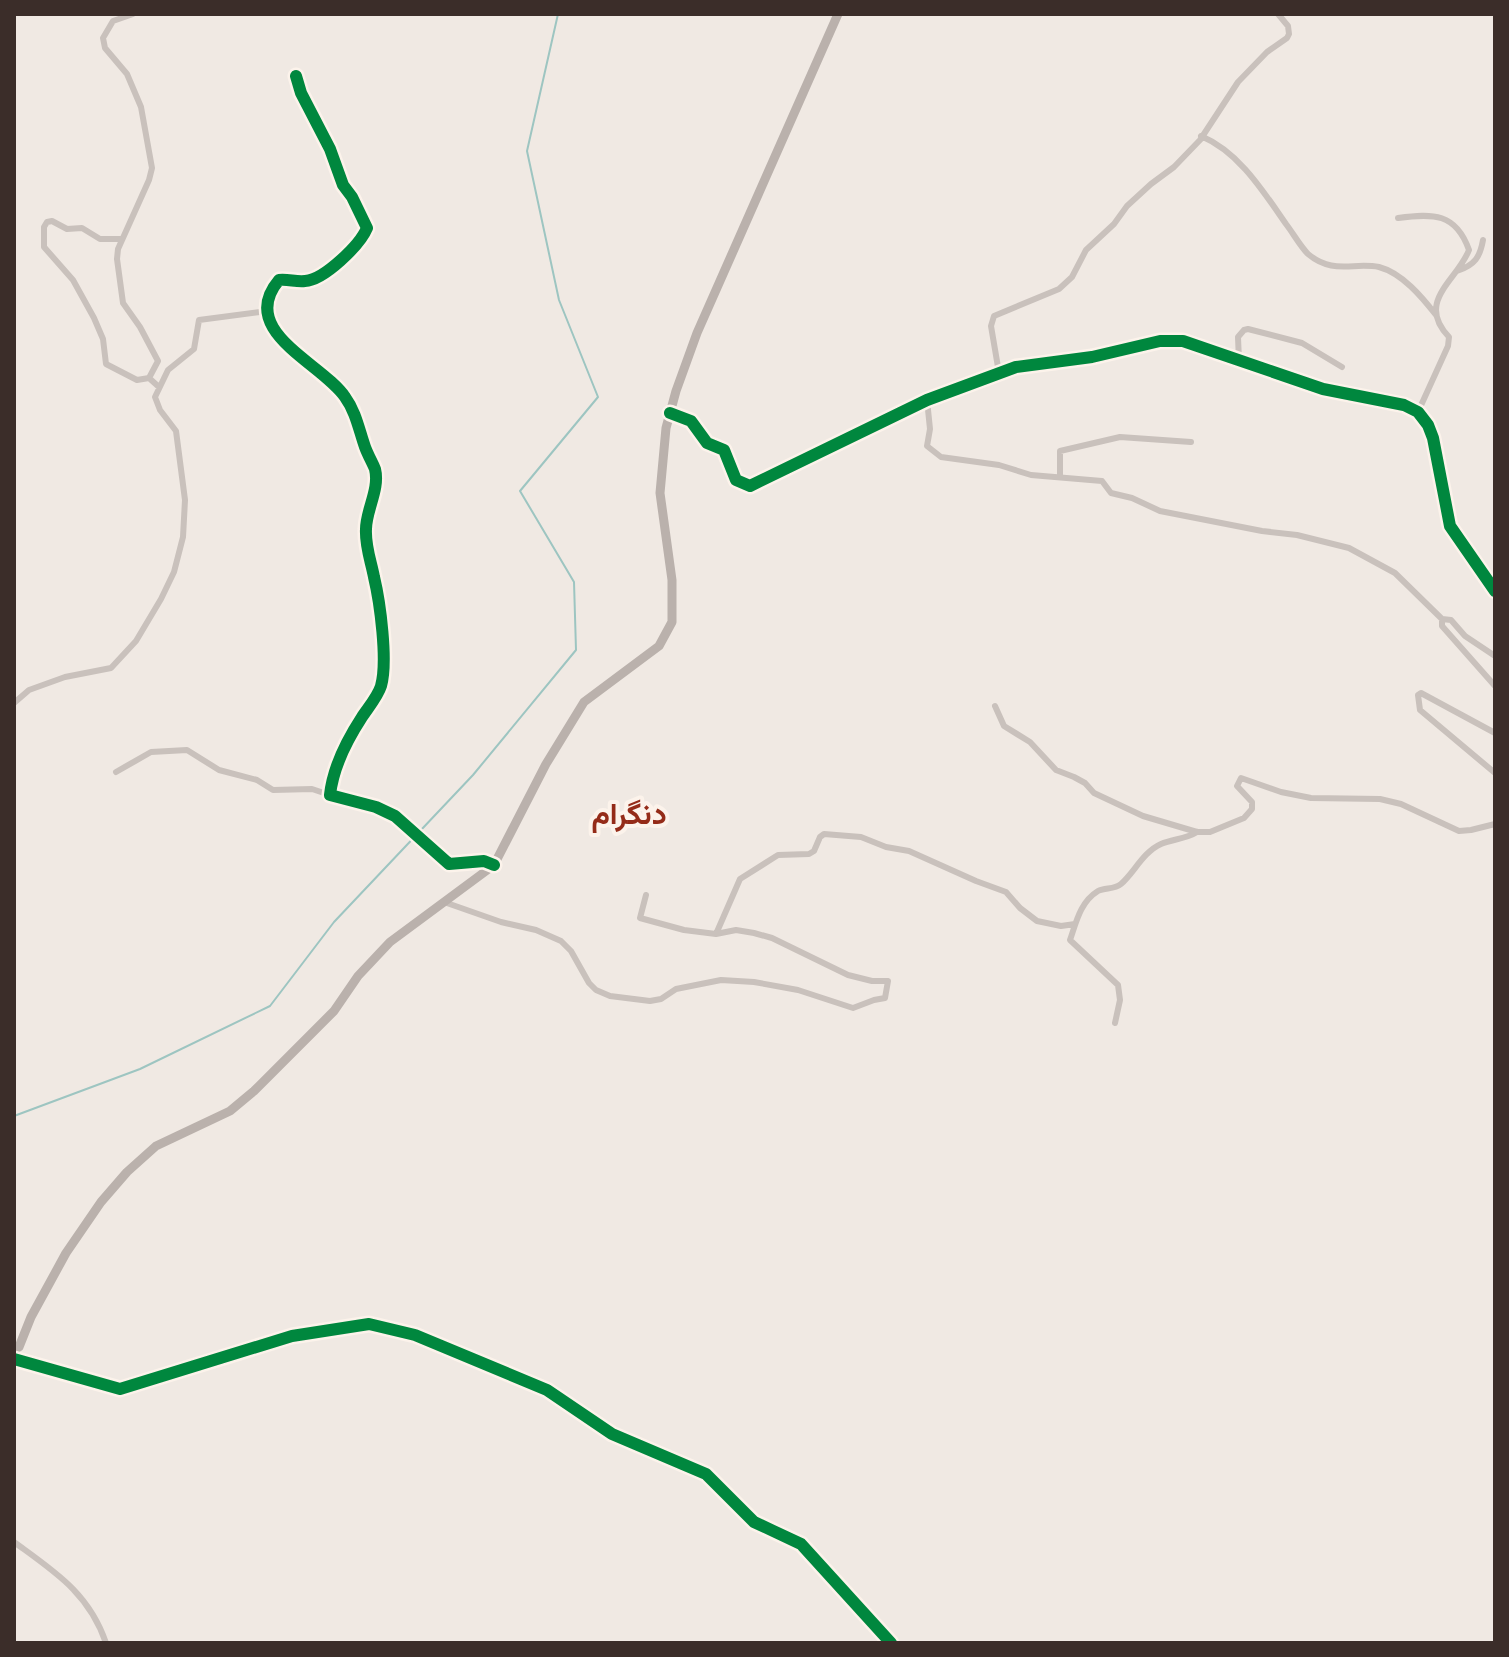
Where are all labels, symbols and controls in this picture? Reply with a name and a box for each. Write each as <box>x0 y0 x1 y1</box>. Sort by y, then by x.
district label: دنگرام <box>591 793 667 833</box>

